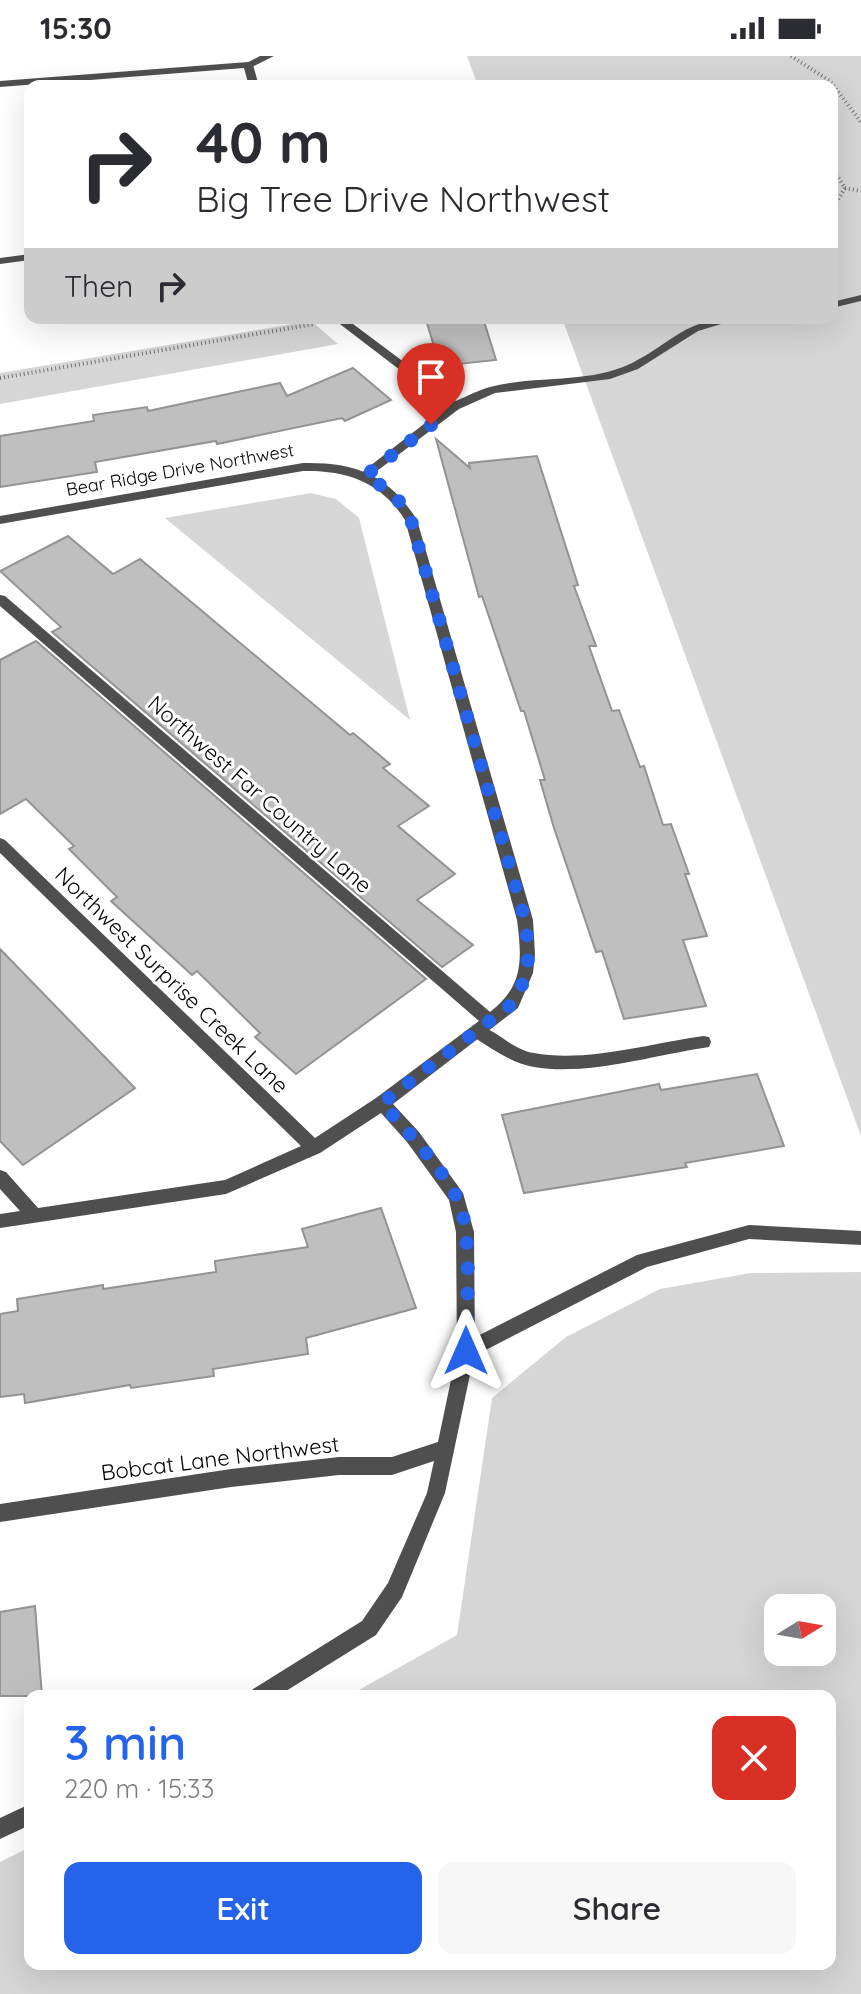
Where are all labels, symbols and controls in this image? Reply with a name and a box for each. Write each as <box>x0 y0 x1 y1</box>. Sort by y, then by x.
text: 15:30 <box>40 9 112 47</box>
text: 40 m <box>196 107 331 177</box>
icon: right <box>64 112 168 216</box>
text: Big Tree Drive Northwest <box>196 176 610 221</box>
icon: right <box>149 264 193 308</box>
text: Then <box>64 267 133 305</box>
pin <box>397 343 465 425</box>
icon: arrive <box>409 355 453 399</box>
street label: Bear Ridge Drive Northwest <box>64 438 296 501</box>
street label: Northwest Far Country Lane <box>142 689 378 899</box>
street label: Northwest Surprise Creek Lane <box>49 861 295 1099</box>
position arrow <box>424 1309 508 1393</box>
street label: Bobcat Lane Northwest <box>99 1429 341 1487</box>
north arrow <box>764 1594 836 1666</box>
map controls <box>764 1594 836 1666</box>
text: 3 min <box>64 1712 186 1772</box>
button: close <box>712 1716 796 1800</box>
text: 220 m · 15:33 <box>64 1772 214 1805</box>
button: Exit <box>64 1862 422 1954</box>
button: Share <box>438 1862 796 1954</box>

